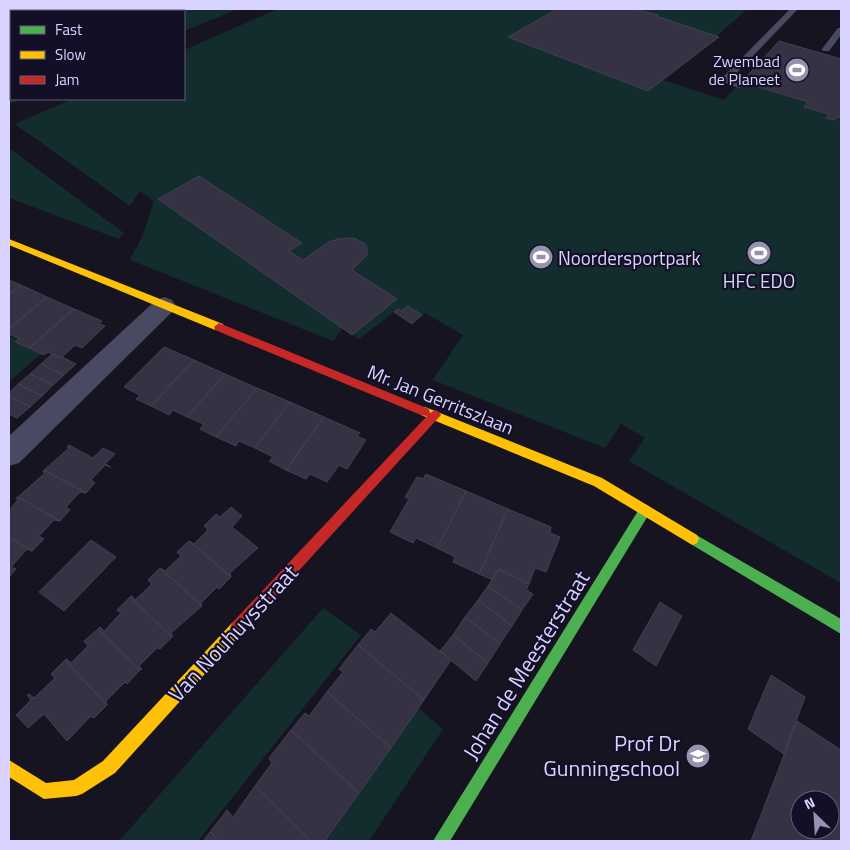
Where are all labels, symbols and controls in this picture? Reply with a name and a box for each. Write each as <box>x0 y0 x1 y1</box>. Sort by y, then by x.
legend <box>10 10 185 100</box>
text: Fast <box>55 18 83 41</box>
text: Slow <box>55 43 86 66</box>
place label: Zwembad de Planeet <box>708 49 780 91</box>
sports icon: Zwembad de Planeet <box>784 57 810 83</box>
text: Jam <box>55 68 79 91</box>
sports icon: HFC EDO <box>746 240 772 266</box>
place label: Noordersportpark <box>558 243 701 272</box>
sports icon: Noordersportpark <box>528 244 554 270</box>
place label: HFC EDO <box>723 266 795 295</box>
street label: Mr. Jan Gerritszlaan <box>363 356 519 442</box>
street label: Van Nouhuysstraat <box>160 556 306 709</box>
street label: Johan de Meesterstraat <box>454 564 598 766</box>
place label: Prof Dr Gunningschool <box>543 726 680 785</box>
school or university icon: Prof Dr Gunningschool <box>685 743 711 769</box>
north arrow <box>790 790 840 840</box>
text: N <box>800 791 818 814</box>

